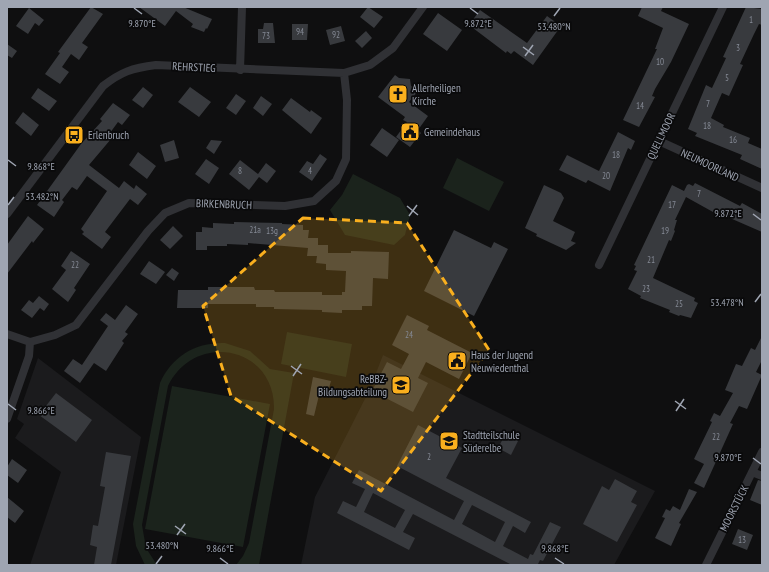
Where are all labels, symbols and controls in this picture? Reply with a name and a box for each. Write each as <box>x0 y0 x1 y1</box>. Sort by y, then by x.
house number: 1 <box>749 14 753 25</box>
text: 9.870°E <box>128 17 156 30</box>
text: 9.872°E <box>464 17 492 30</box>
text: 53.480°N <box>537 20 571 33</box>
house number: 94 <box>296 26 304 37</box>
house number: 92 <box>332 29 340 40</box>
house number: 73 <box>262 30 270 41</box>
house number: 3 <box>736 42 740 53</box>
house number: 10 <box>656 56 664 67</box>
street label: REHRSTIEG <box>172 59 216 75</box>
house number: 5 <box>725 72 729 83</box>
place label: Allerheiligen Kirche <box>412 81 461 108</box>
church icon: Allerheiligen Kirche <box>387 83 409 105</box>
house number: 7 <box>706 98 710 109</box>
house number: 14 <box>636 100 644 111</box>
street label: QUELLMOOR <box>644 110 678 162</box>
house number: 18 <box>703 120 711 131</box>
public building icon: Gemeindehaus <box>399 121 421 143</box>
bus stop icon: Erlenbruch <box>63 124 85 146</box>
place label: Gemeindehaus <box>424 125 480 139</box>
place label: Erlenbruch <box>88 128 129 142</box>
house number: 16 <box>729 134 737 145</box>
street label: NEUMOORLAND <box>679 145 741 185</box>
house number: 18 <box>612 149 620 160</box>
text: 9.868°E <box>27 160 55 173</box>
house number: 8 <box>238 165 242 176</box>
house number: 4 <box>308 165 312 176</box>
house number: 20 <box>602 170 610 181</box>
house number: 7 <box>697 188 701 199</box>
text: 53.482°N <box>25 190 59 203</box>
street label: BIRKENBRUCH <box>196 196 252 212</box>
house number: 17 <box>668 199 676 210</box>
text: 9.872°E <box>714 207 742 220</box>
house number: 21a <box>249 224 261 235</box>
house number: 13g <box>266 225 278 236</box>
house number: 19 <box>661 225 669 236</box>
house number: 21 <box>647 254 655 265</box>
house number: 22 <box>71 259 79 270</box>
house number: 23 <box>642 283 650 294</box>
text: 53.478°N <box>710 296 744 309</box>
house number: 25 <box>675 298 683 309</box>
house number: 24 <box>405 329 413 340</box>
place label: Haus der Jugend Neuwiedenthal <box>471 348 533 375</box>
public building icon: Haus der Jugend Neuwiedenthal <box>446 350 468 372</box>
place label: ReBBZ- Bildungsabteilung <box>318 372 387 399</box>
school or university icon: ReBBZ- Bildungsabteilung <box>390 374 412 396</box>
text: 9.866°E <box>27 404 55 417</box>
place label: Stadtteilschule Süderelbe <box>463 428 520 455</box>
school or university icon: Stadtteilschule Süderelbe <box>438 430 460 452</box>
house number: 22 <box>712 431 720 442</box>
house number: 2 <box>427 451 431 462</box>
text: 9.870°E <box>714 451 742 464</box>
street label: MOORSTÜCK <box>716 482 752 534</box>
house number: 13 <box>738 534 746 545</box>
text: 53.480°N <box>145 539 179 552</box>
text: 9.866°E <box>206 542 234 555</box>
text: 9.868°E <box>541 542 569 555</box>

